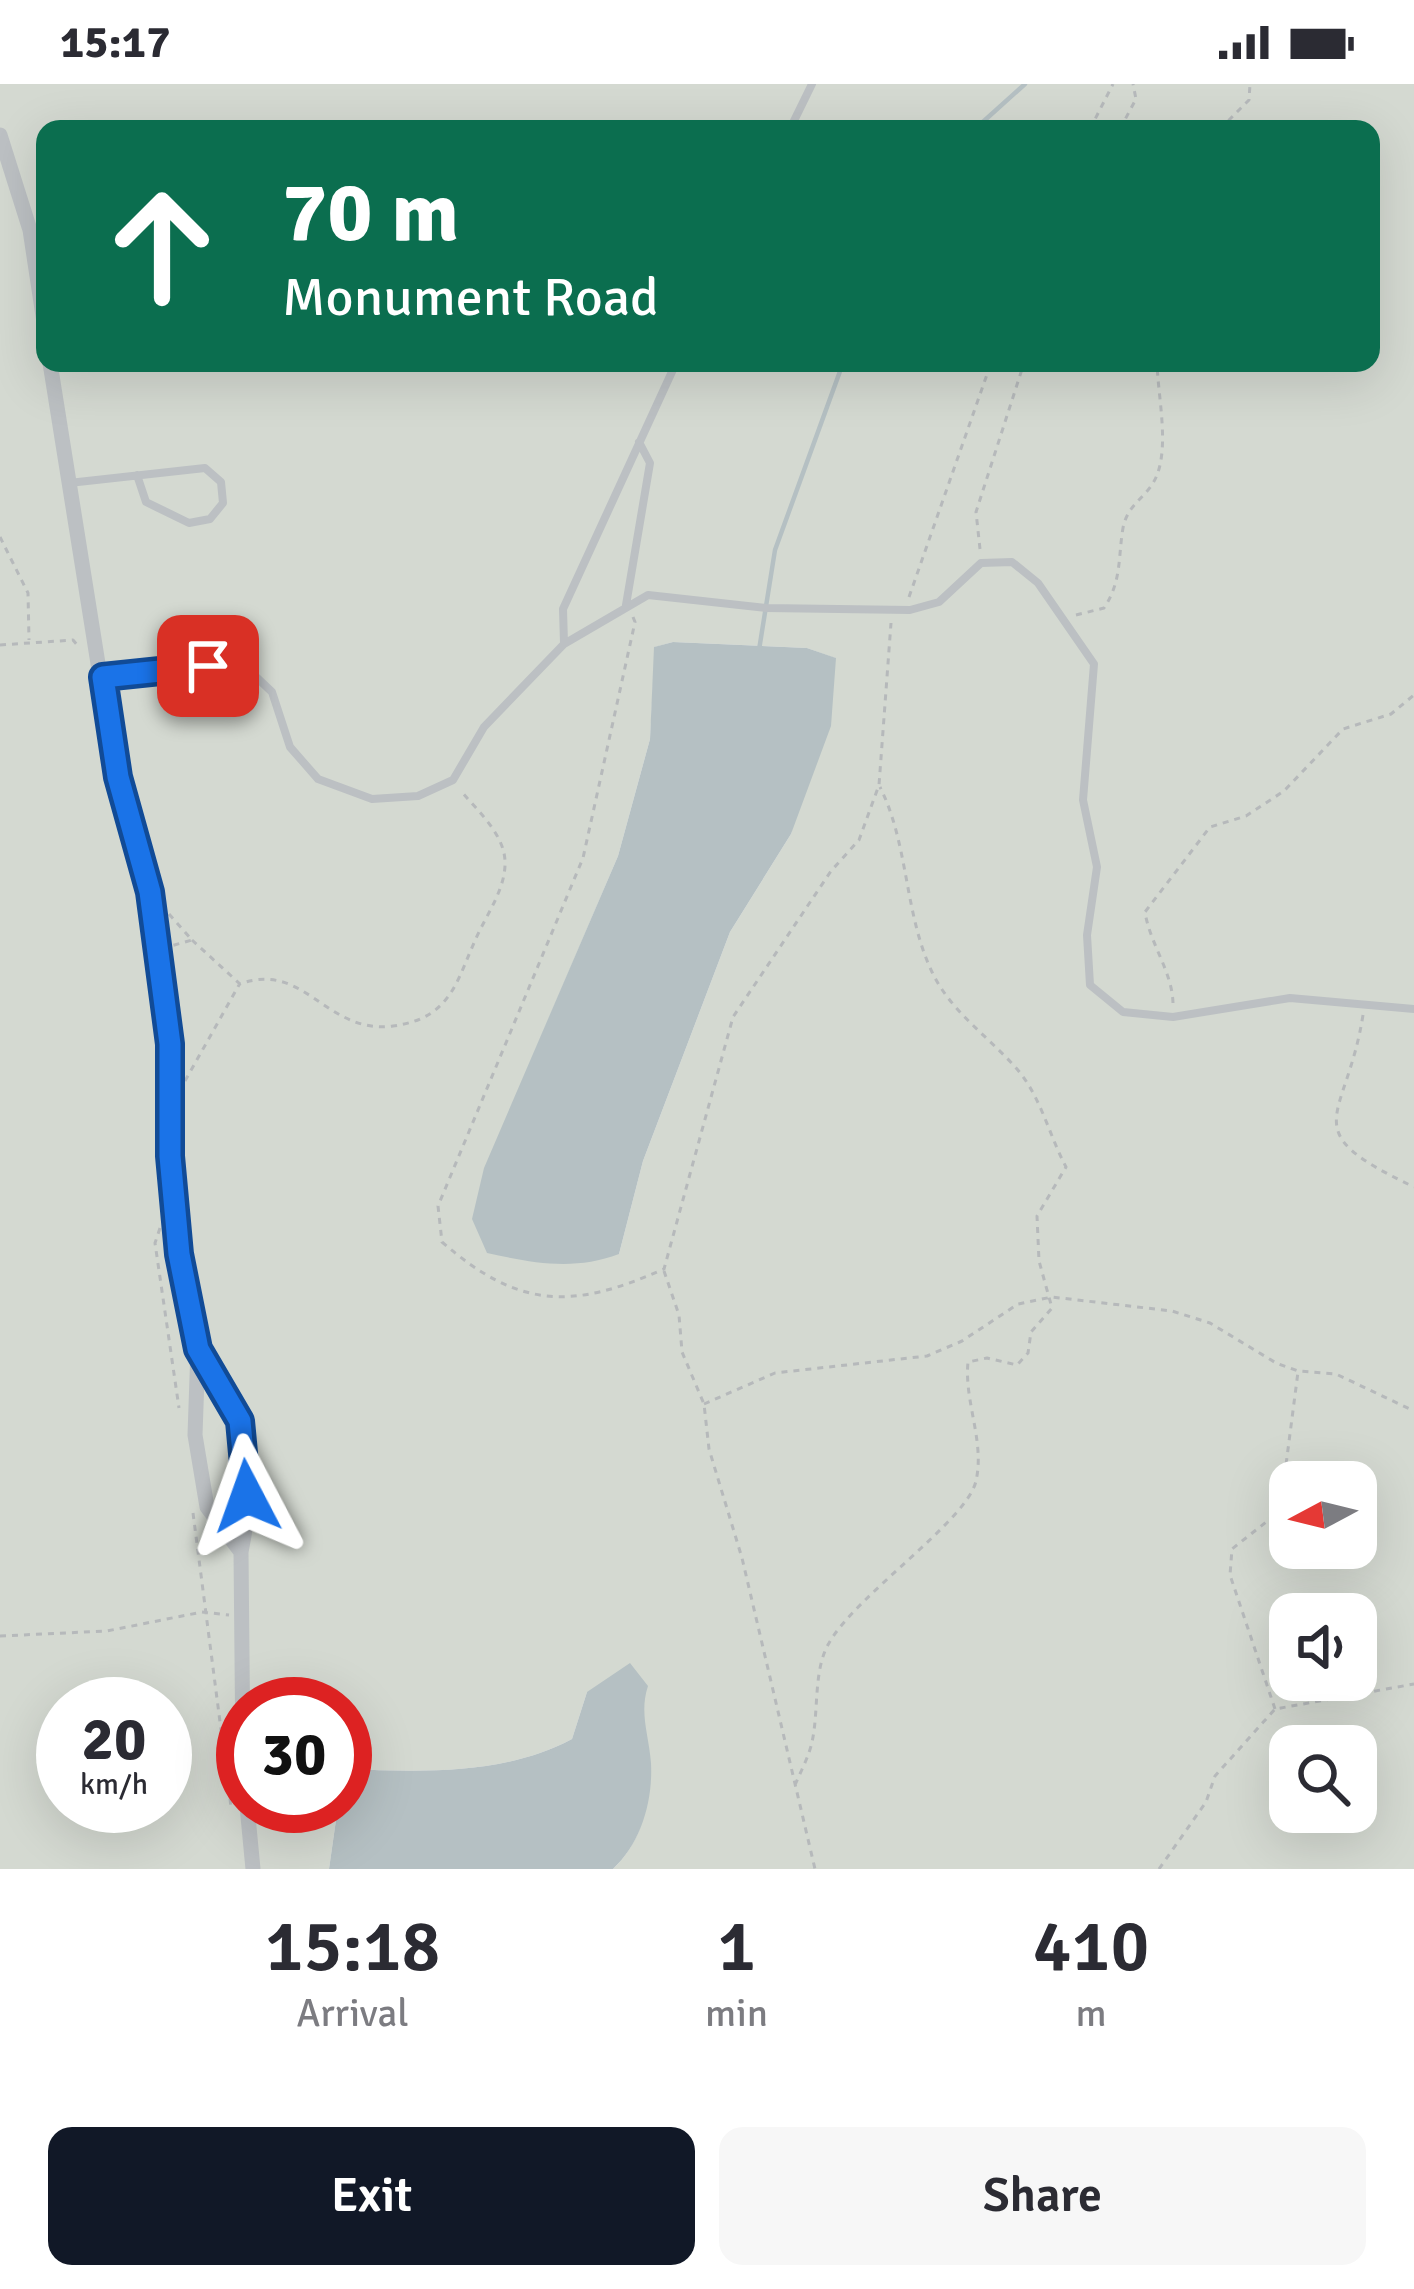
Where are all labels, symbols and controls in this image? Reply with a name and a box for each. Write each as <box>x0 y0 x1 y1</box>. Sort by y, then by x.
text: 15:17 <box>60 15 170 70</box>
text: 70 m <box>282 161 459 265</box>
icon: ahead <box>84 168 240 324</box>
text: Monument Road <box>282 264 659 331</box>
pin <box>157 615 259 717</box>
icon: arrive <box>175 633 241 699</box>
position arrow <box>184 1433 310 1559</box>
north arrow <box>1269 1461 1377 1569</box>
map controls <box>1269 1461 1377 1833</box>
button: sound <box>1269 1593 1377 1701</box>
speed limit sign: 30 <box>216 1677 372 1833</box>
text: 20 <box>82 1703 146 1777</box>
button: search <box>1269 1725 1377 1833</box>
text: km/h <box>80 1766 148 1803</box>
text: 15:18 <box>265 1902 440 1991</box>
text: 1 <box>717 1902 756 1991</box>
text: 410 <box>1033 1902 1149 1991</box>
text: Arrival <box>296 1989 409 2037</box>
text: min <box>705 1989 768 2037</box>
text: m <box>1075 1989 1107 2037</box>
button: Exit <box>48 2127 695 2265</box>
button: Share <box>719 2127 1366 2265</box>

